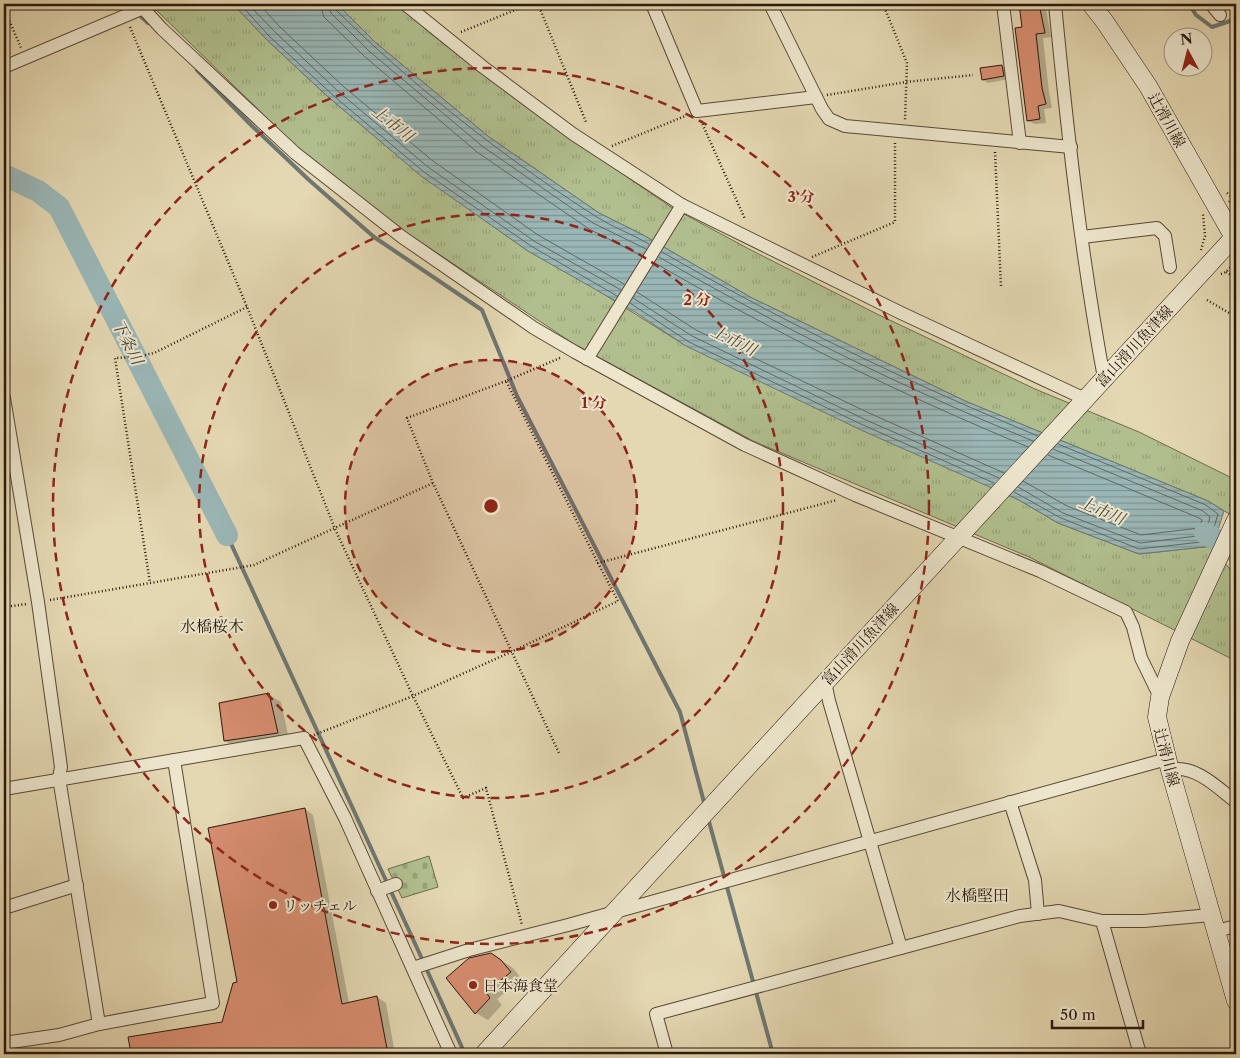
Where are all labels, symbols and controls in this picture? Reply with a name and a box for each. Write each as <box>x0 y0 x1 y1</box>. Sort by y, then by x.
north arrow <box>1162 28 1212 78</box>
text: N <box>1179 29 1194 49</box>
street label: 辻滑川線 <box>1144 89 1190 151</box>
water label: 上市川 <box>368 100 420 147</box>
text: 3 分 <box>787 187 815 206</box>
text: 2 分 <box>683 290 711 309</box>
street label: 富山滑川魚津線 <box>1091 301 1177 391</box>
water label: 下条川 <box>108 316 149 370</box>
water label: 上市川 <box>708 320 762 360</box>
text: 1 分 <box>581 393 607 412</box>
water label: 上市川 <box>1076 491 1130 529</box>
centre of rings <box>482 497 500 515</box>
street label: 富山滑川魚津線 <box>817 599 903 689</box>
district label: 水橋桜木 <box>180 616 244 636</box>
street label: 辻滑川線 <box>1150 726 1184 788</box>
district label: 水橋堅田 <box>945 885 1009 905</box>
place label: リッチェル <box>283 896 357 915</box>
marker: リッチェル <box>267 899 279 911</box>
place label: 日本海食堂 <box>483 976 558 995</box>
marker: 日本海食堂 <box>467 979 479 991</box>
scale bar <box>1052 998 1144 1030</box>
text: 50 m <box>1060 1005 1096 1024</box>

